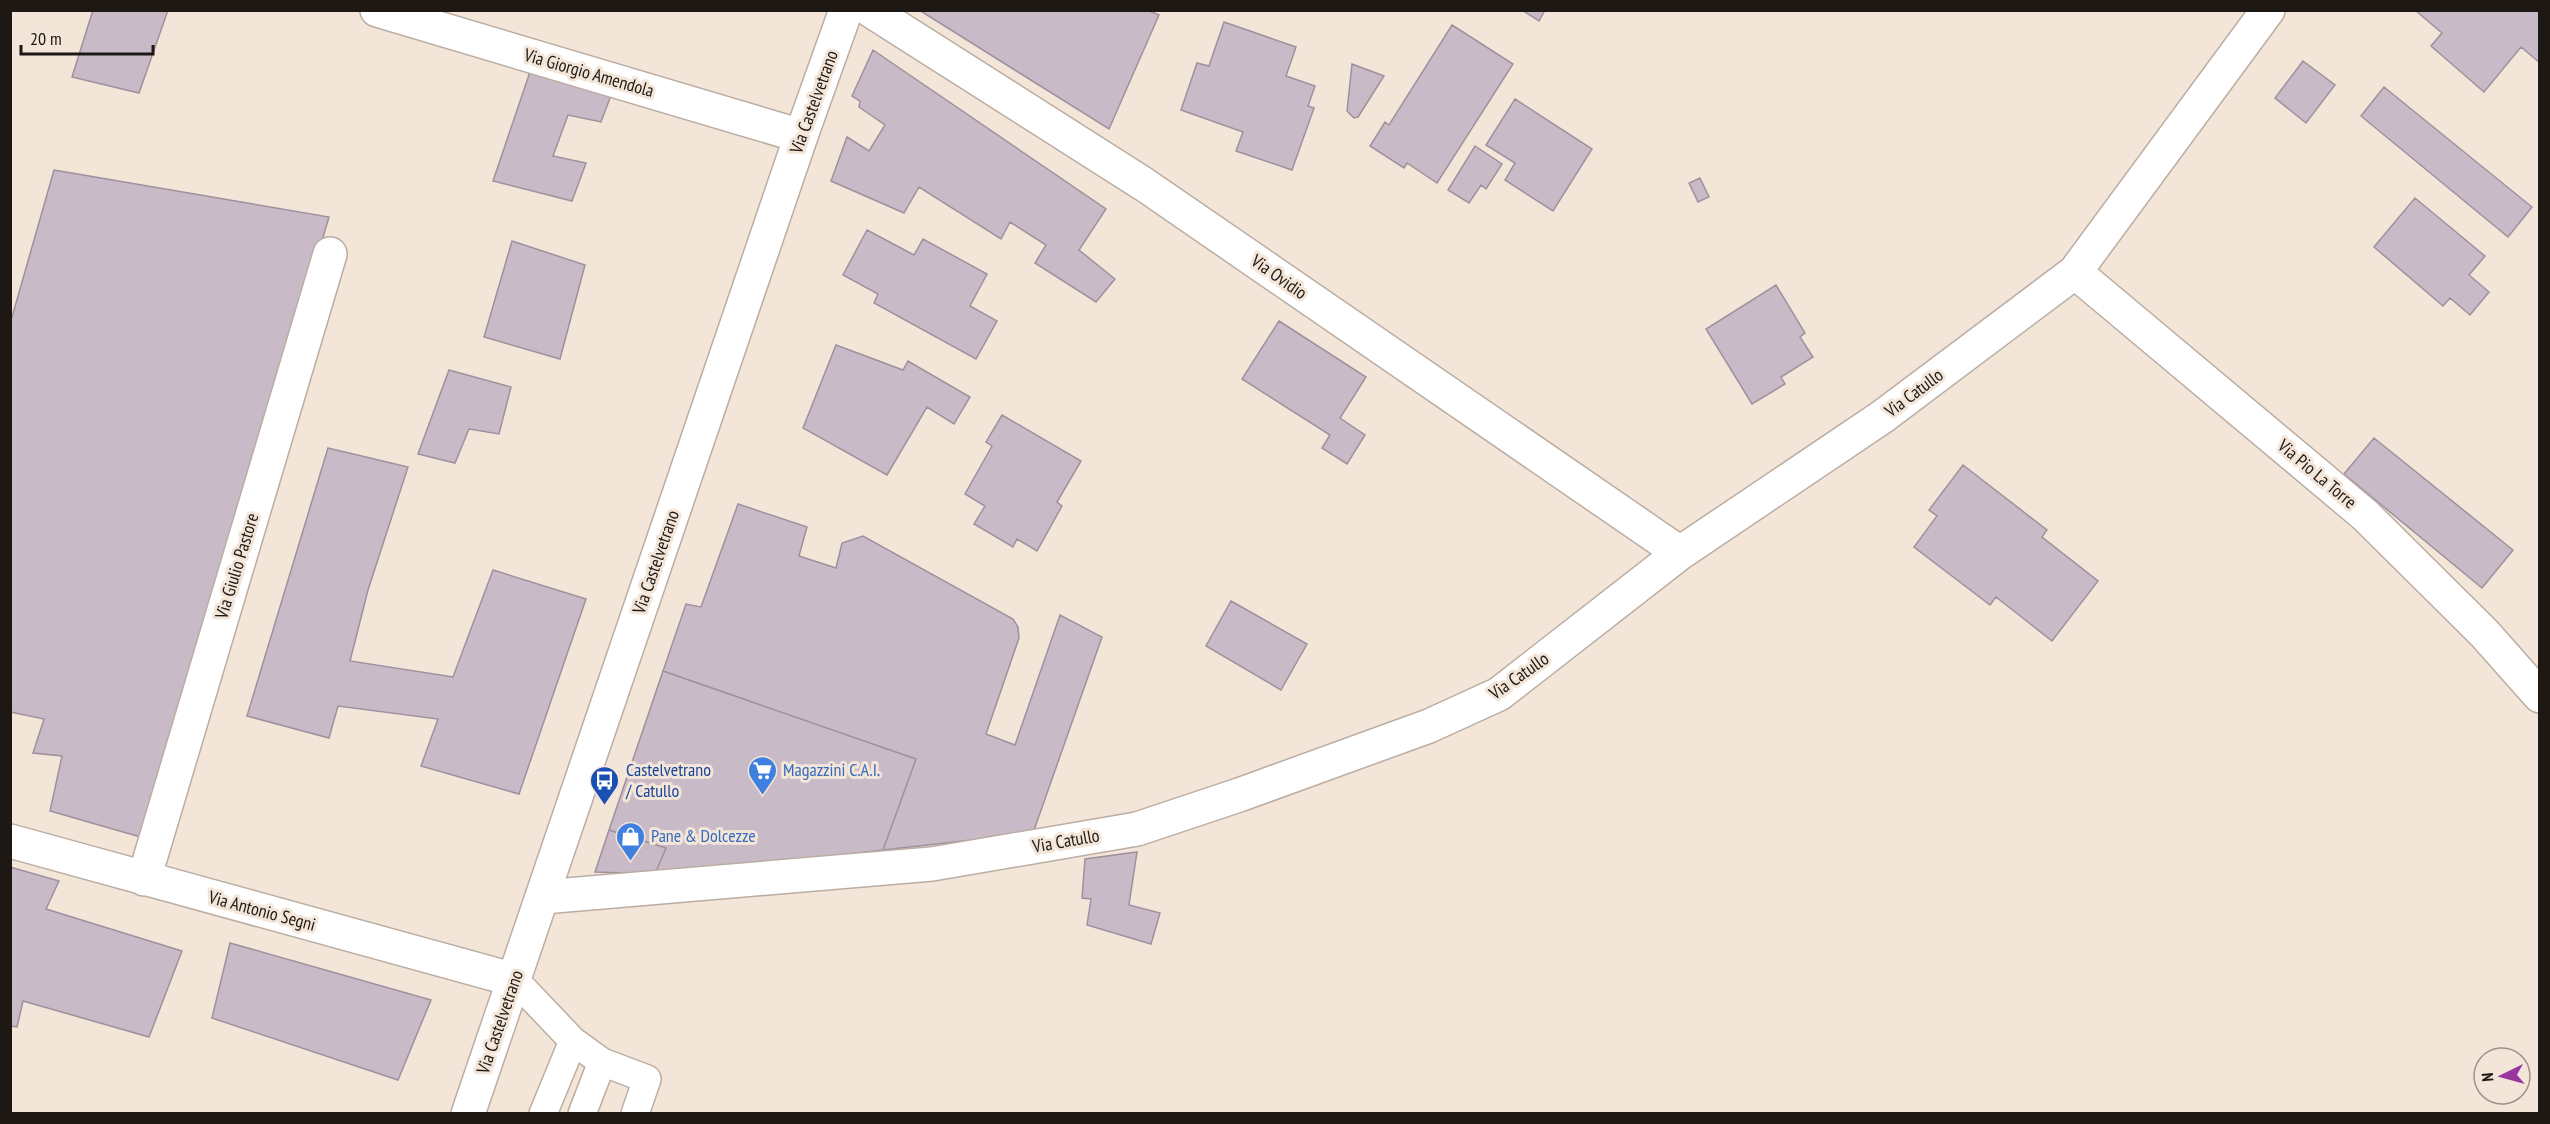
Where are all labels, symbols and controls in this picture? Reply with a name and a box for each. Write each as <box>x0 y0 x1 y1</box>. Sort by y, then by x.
scale bar <box>21 18 153 56</box>
text: 20 m <box>30 27 62 50</box>
street label: Via Giorgio Amendola <box>521 43 657 102</box>
street label: Via Castelvetrano <box>784 47 843 158</box>
street label: Via Ovidio <box>1246 248 1312 304</box>
street label: Via Catullo <box>1879 363 1948 423</box>
street label: Via Pio La Torre <box>2272 433 2361 513</box>
street label: Via Castelvetrano <box>627 507 684 618</box>
street label: Via Giulio Pastore <box>209 510 264 622</box>
street label: Via Catullo <box>1484 647 1553 705</box>
supermarket icon: Magazzini C.A.I. <box>746 754 778 796</box>
place label: Castelvetrano / Catullo <box>625 758 711 802</box>
place label: Magazzini C.A.I. <box>783 758 880 781</box>
bus stop icon: Castelvetrano / Catullo <box>589 764 621 806</box>
shop icon: Pane & Dolcezze <box>614 820 646 862</box>
street label: Via Catullo <box>1030 823 1101 858</box>
place label: Pane & Dolcezze <box>651 824 756 847</box>
street label: Via Antonio Segni <box>205 885 318 936</box>
street label: Via Castelvetrano <box>471 967 528 1078</box>
north arrow <box>2472 1046 2532 1106</box>
text: N <box>2477 1072 2497 1082</box>

